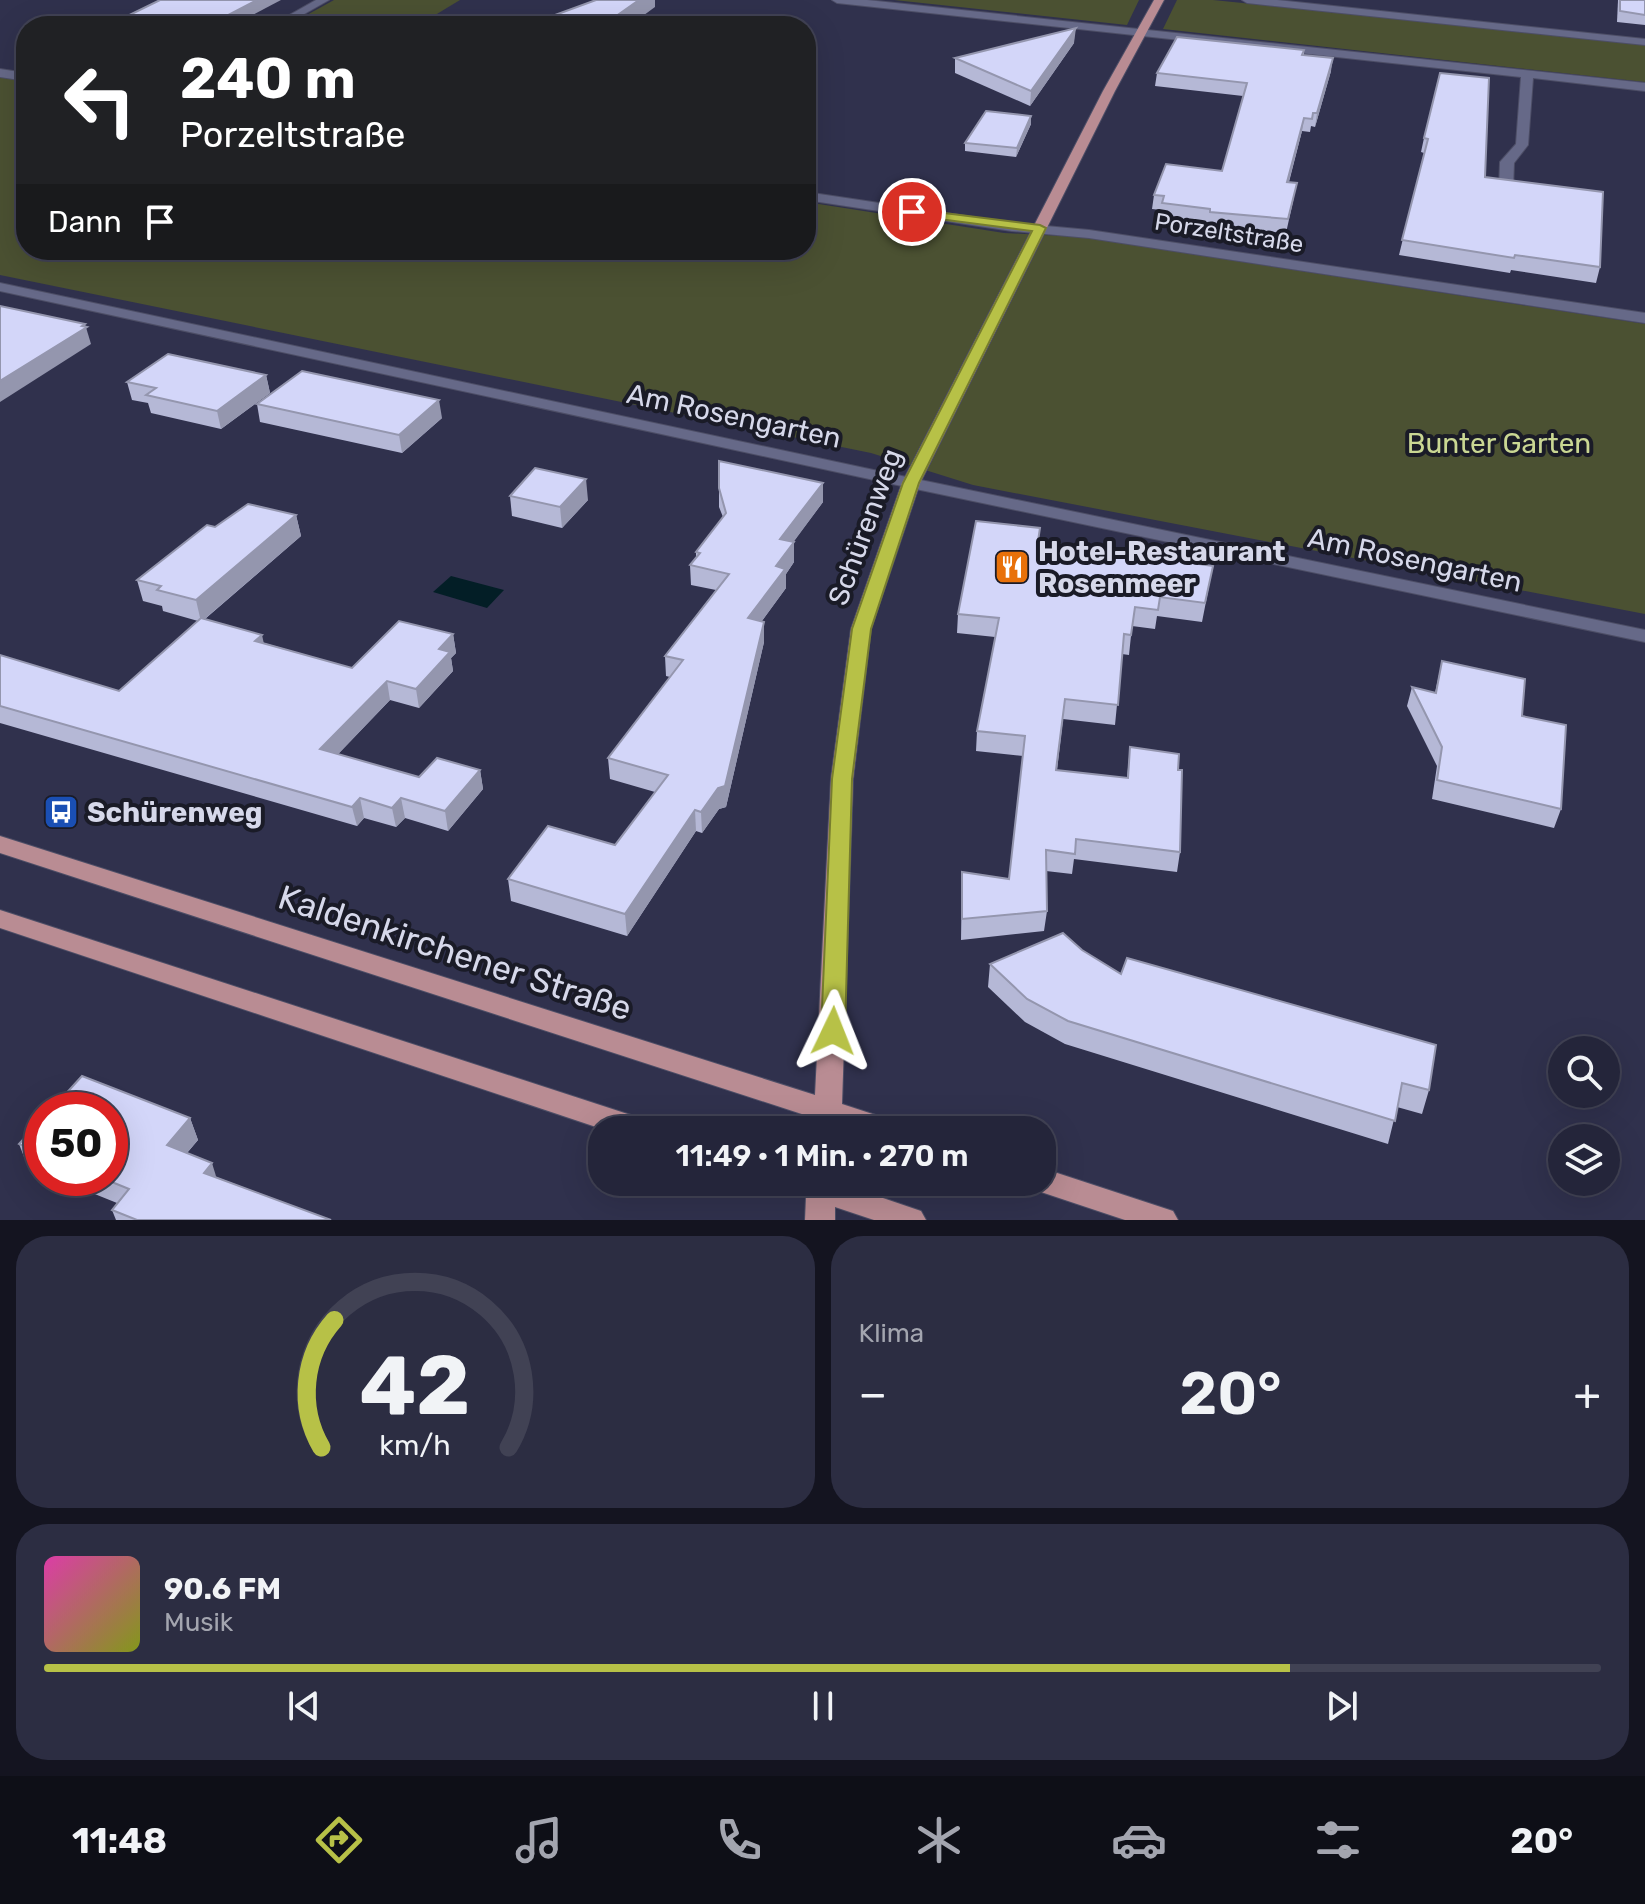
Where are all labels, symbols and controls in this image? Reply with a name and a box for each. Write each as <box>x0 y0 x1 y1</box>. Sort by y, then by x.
text: 240 m <box>180 46 356 112</box>
icon: left <box>48 48 152 152</box>
text: Porzeltstraße <box>180 113 405 156</box>
pin <box>878 178 946 246</box>
icon: arrive <box>890 190 934 234</box>
icon: arrive <box>138 200 182 244</box>
text: Dann <box>48 204 122 240</box>
street label: Porzeltstraße <box>1153 207 1305 259</box>
street label: Am Rosengarten <box>624 377 844 455</box>
park label: Bunter Garten <box>1407 427 1591 460</box>
street label: Schürenweg <box>821 444 909 610</box>
street label: Am Rosengarten <box>1305 521 1525 599</box>
place label: Hotel-Restaurant Rosenmeer <box>1038 535 1286 600</box>
restaurant icon: Hotel-Restaurant Rosenmeer <box>993 548 1031 586</box>
bus stop icon: Schürenweg <box>42 793 80 831</box>
place label: Schürenweg <box>87 796 263 829</box>
street label: Kaldenkirchener Straße <box>273 876 637 1030</box>
position arrow <box>791 989 875 1073</box>
map controls <box>1548 1036 1620 1196</box>
button: search <box>1548 1036 1620 1108</box>
speed limit sign: 50 <box>24 1092 128 1196</box>
button: layers <box>1548 1124 1620 1196</box>
text: 11:49 · 1 Min. · 270 m <box>675 1138 969 1174</box>
text: Klima <box>859 1318 924 1349</box>
text: 42 <box>360 1336 471 1435</box>
text: 20° <box>1179 1358 1282 1429</box>
text: − <box>859 1368 887 1420</box>
text: + <box>1574 1368 1601 1420</box>
text: km/h <box>380 1428 451 1462</box>
text: 90.6 FM <box>164 1571 281 1607</box>
text: Musik <box>164 1607 233 1638</box>
icon: previous <box>282 1684 326 1728</box>
icon: pause <box>801 1684 845 1728</box>
icon: next <box>1320 1684 1364 1728</box>
icon: directions <box>311 1812 367 1868</box>
icon: music <box>511 1812 567 1868</box>
icon: phone <box>711 1812 767 1868</box>
icon: climate <box>911 1812 967 1868</box>
icon: car <box>1111 1812 1167 1868</box>
icon: filters <box>1310 1812 1366 1868</box>
text: 11:48 <box>72 1819 167 1862</box>
text: 20° <box>1510 1819 1573 1862</box>

